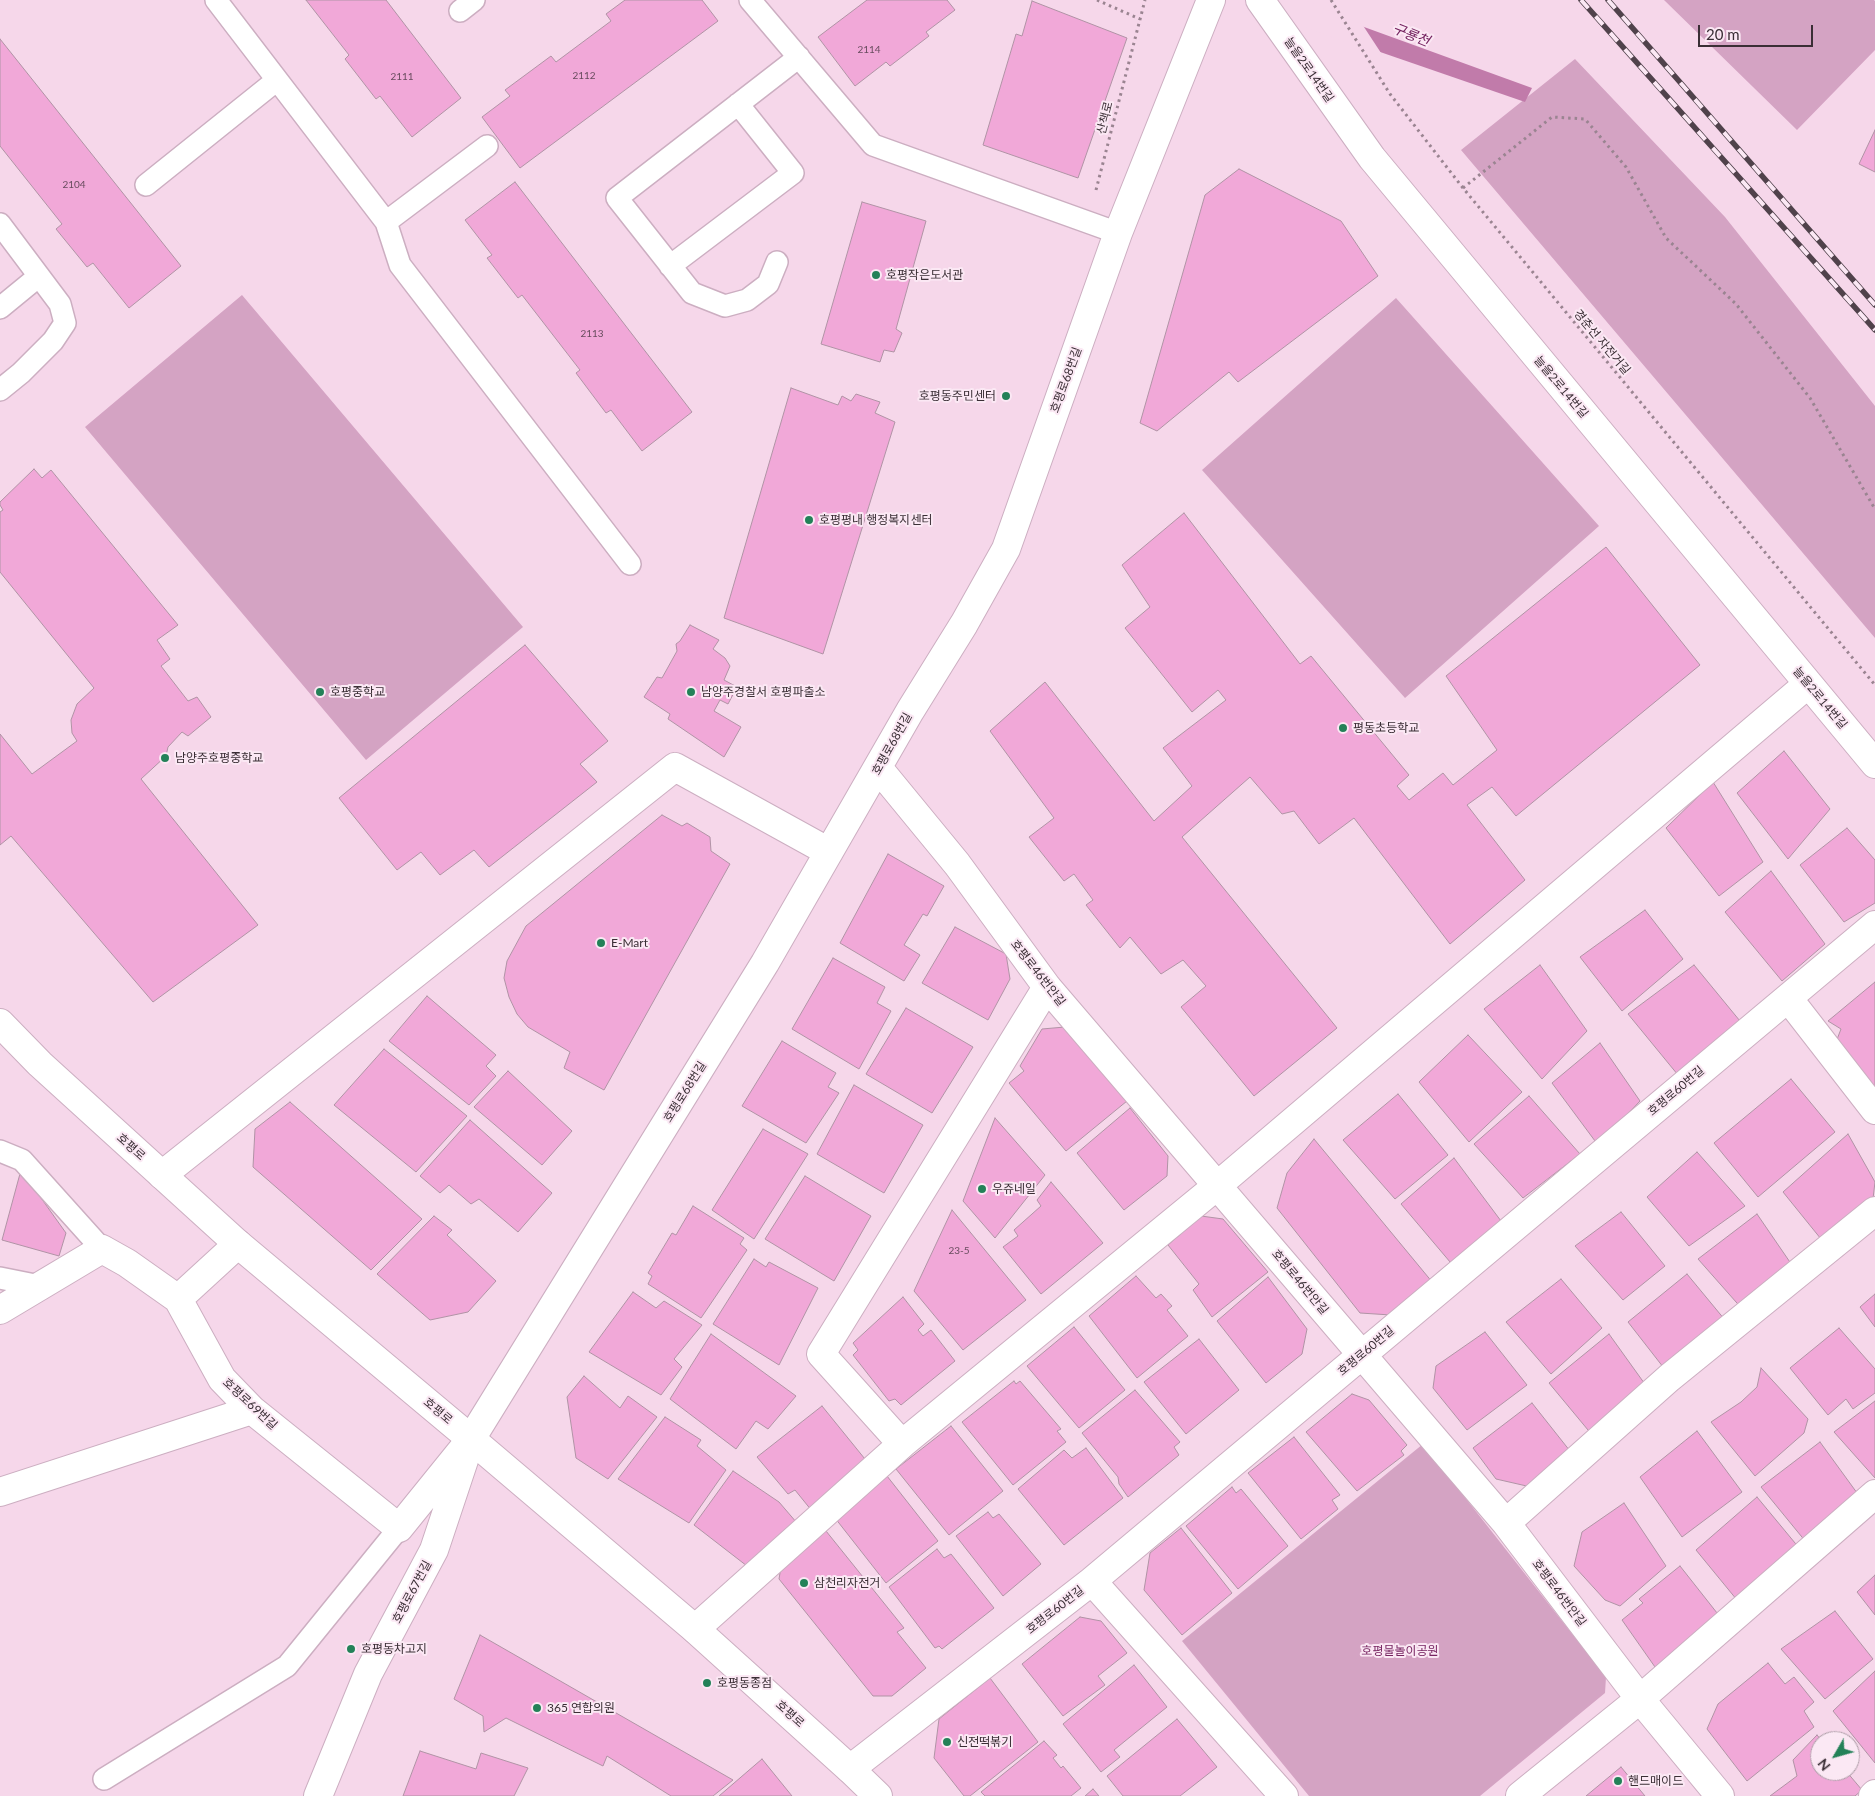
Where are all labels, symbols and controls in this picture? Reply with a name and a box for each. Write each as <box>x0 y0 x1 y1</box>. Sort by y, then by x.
scale bar <box>1700 15 1815 47</box>
water label: 구룡천 <box>1390 20 1432 50</box>
text: 20 m <box>1706 25 1740 43</box>
street label: 늘을2로14번길 <box>1281 35 1337 105</box>
house number: 2114 <box>857 44 881 56</box>
house number: 2112 <box>572 70 596 82</box>
house number: 2111 <box>390 71 414 83</box>
street label: 산책로 <box>1094 100 1116 136</box>
house number: 2104 <box>62 179 86 191</box>
place label: 호평작은도서관 <box>886 268 963 282</box>
marker: 호평작은도서관 <box>870 269 882 281</box>
street label: 경춘선 자전거길 <box>1571 307 1633 377</box>
house number: 2113 <box>580 328 604 340</box>
street label: 호평로68번길 <box>1047 345 1085 415</box>
street label: 늘을2로14번길 <box>1531 353 1591 421</box>
place label: 호평동주민센터 <box>919 389 996 403</box>
marker: 호평동주민센터 <box>1000 390 1012 402</box>
place label: 호평평내 행정복지센터 <box>819 513 932 527</box>
marker: 호평평내 행정복지센터 <box>803 514 815 526</box>
street label: 늘을2로14번길 <box>1790 664 1850 732</box>
place label: 호평중학교 <box>330 685 385 699</box>
place label: 남양주경찰서 호평파출소 <box>701 685 826 699</box>
marker: 호평중학교 <box>314 686 326 698</box>
marker: 남양주경찰서 호평파출소 <box>685 686 697 698</box>
street label: 호평로68번길 <box>869 710 915 778</box>
place label: 평동초등학교 <box>1353 721 1419 735</box>
marker: 평동초등학교 <box>1337 722 1349 734</box>
place label: 남양주호평중학교 <box>175 751 263 765</box>
marker: 남양주호평중학교 <box>159 752 171 764</box>
place label: E-Mart <box>611 936 648 950</box>
marker: E-Mart <box>595 937 607 949</box>
street label: 호평로46번안길 <box>1008 937 1068 1009</box>
street label: 호평로68번길 <box>661 1059 709 1125</box>
street label: 호평로60번길 <box>1645 1063 1707 1119</box>
street label: 호평로 <box>114 1131 148 1163</box>
place label: 우쥬네일 <box>992 1182 1036 1196</box>
marker: 우쥬네일 <box>976 1183 988 1195</box>
house number: 23-5 <box>948 1245 970 1257</box>
street label: 호평로46번안길 <box>1269 1247 1331 1317</box>
street label: 호평로60번길 <box>1335 1323 1397 1379</box>
street label: 호평로69번길 <box>220 1375 280 1433</box>
street label: 호평로 <box>421 1395 455 1427</box>
street label: 호평로46번안길 <box>1529 1557 1589 1629</box>
street label: 호평로67번길 <box>389 1558 435 1626</box>
place label: 삼천리자전거 <box>814 1576 880 1590</box>
marker: 삼천리자전거 <box>798 1577 810 1589</box>
street label: 호평로60번길 <box>1023 1583 1087 1637</box>
place label: 호평동차고지 <box>361 1642 427 1656</box>
marker: 호평동차고지 <box>345 1643 357 1655</box>
park label: 호평물놀이공원 <box>1361 1644 1439 1658</box>
place label: 호평동종점 <box>717 1676 772 1690</box>
marker: 호평동종점 <box>701 1677 713 1689</box>
street label: 호평로 <box>773 1698 807 1730</box>
place label: 365 연합의원 <box>547 1701 615 1715</box>
marker: 365 연합의원 <box>531 1702 543 1714</box>
north arrow <box>1810 1731 1860 1781</box>
place label: 신전떡볶기 <box>957 1735 1012 1749</box>
marker: 신전떡볶기 <box>941 1736 953 1748</box>
text: N <box>1814 1755 1834 1774</box>
place label: 핸드매이드 <box>1628 1774 1683 1788</box>
marker: 핸드매이드 <box>1612 1775 1624 1787</box>

